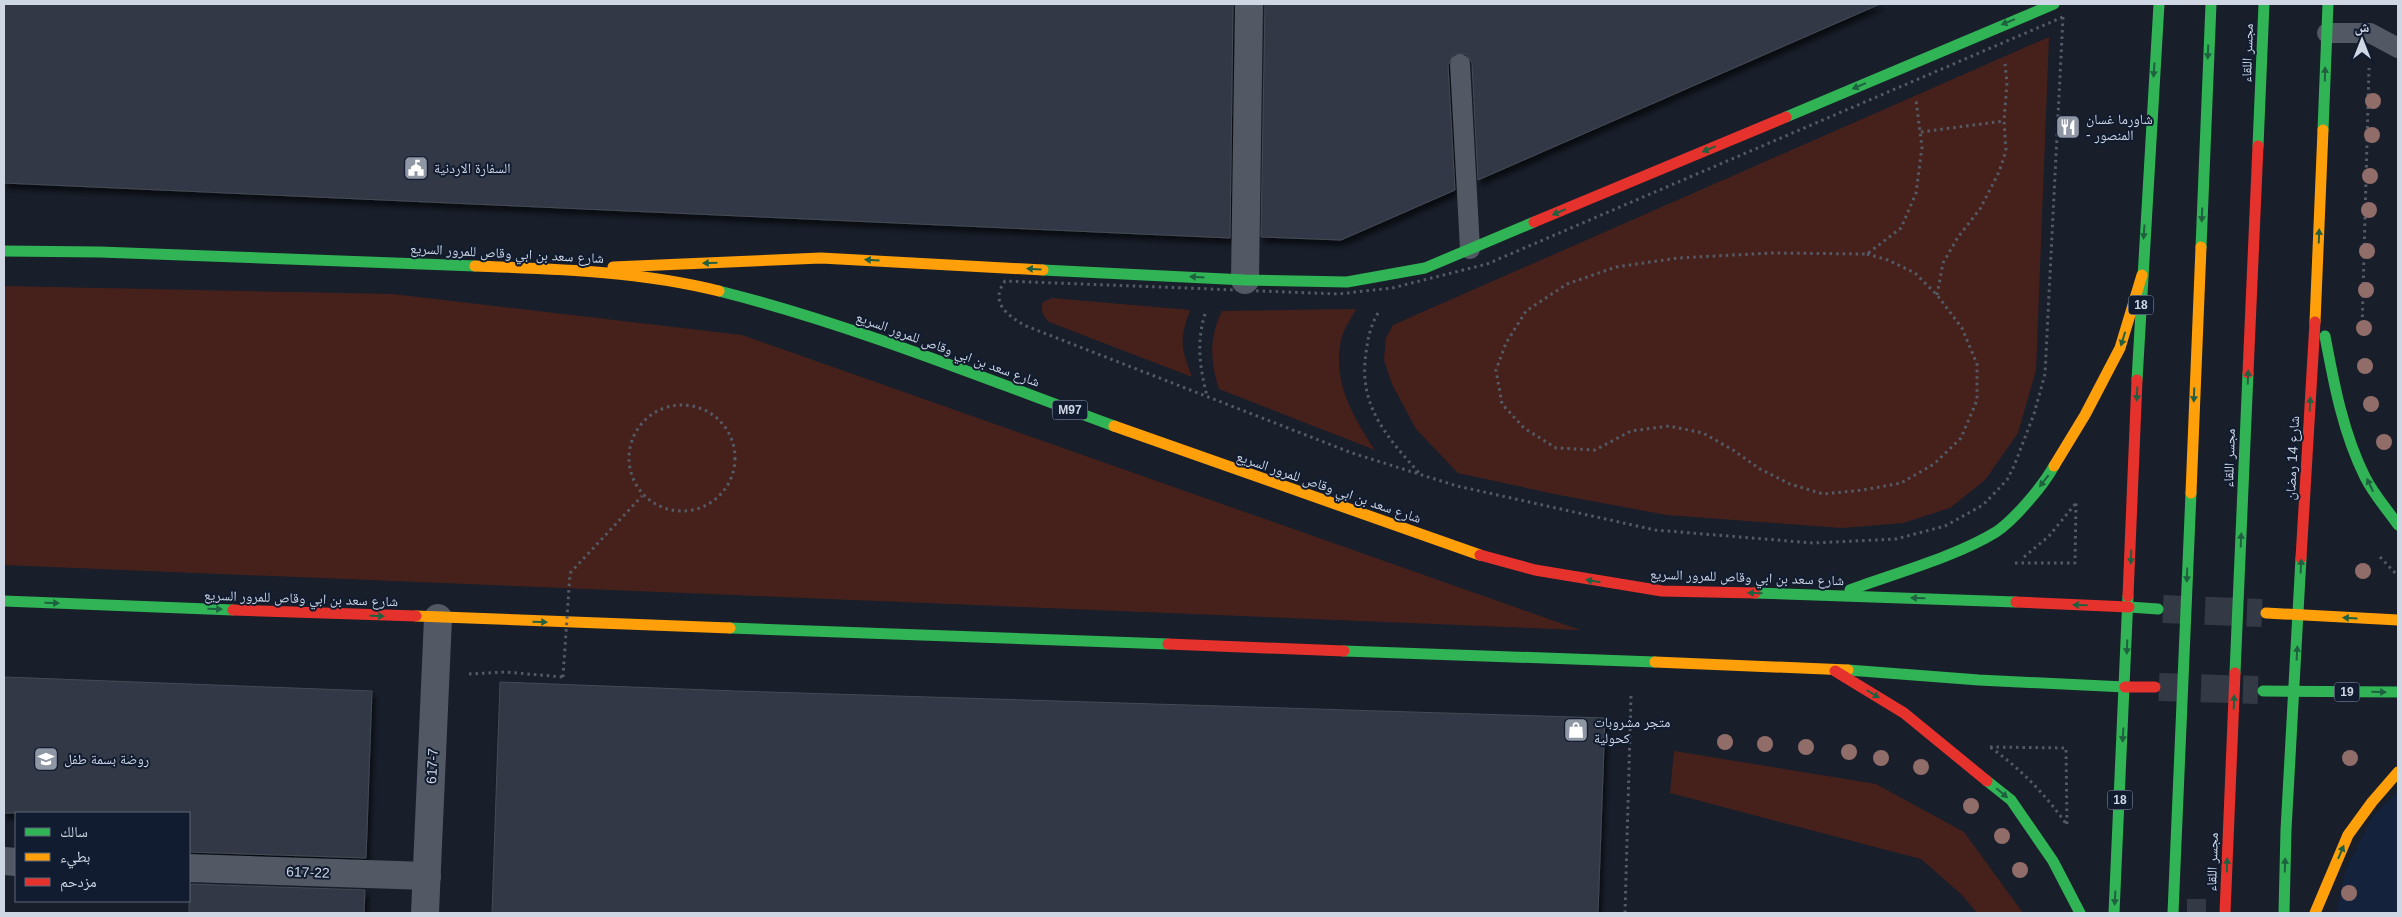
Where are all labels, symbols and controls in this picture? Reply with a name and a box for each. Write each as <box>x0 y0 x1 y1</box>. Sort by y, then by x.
north arrow <box>2337 15 2387 65</box>
one-way arrow <box>2001 19 2016 27</box>
text: ش <box>2355 19 2370 36</box>
street label: مجسر اللقاء <box>2238 23 2257 83</box>
one-way arrow <box>2204 45 2212 61</box>
one-way arrow <box>2150 62 2158 78</box>
one-way arrow <box>2321 66 2329 82</box>
one-way arrow <box>1852 82 1866 90</box>
place label: شاورما غسان - المنصور <box>2086 111 2153 144</box>
restaurant icon: شاورما غسان - المنصور <box>2055 114 2081 140</box>
one-way arrow <box>1702 145 1716 153</box>
public building icon: السفارة الاردنية <box>403 155 429 181</box>
place label: السفارة الاردنية <box>434 160 511 177</box>
one-way arrow <box>2197 207 2205 223</box>
one-way arrow <box>1552 208 1566 216</box>
one-way arrow <box>2140 224 2148 240</box>
one-way arrow <box>2315 228 2323 244</box>
street label: شارع سعد بن ابي وقاص للمرور السريع <box>409 240 604 270</box>
one-way arrow <box>864 256 880 264</box>
one-way arrow <box>702 259 718 267</box>
one-way arrow <box>1026 264 1042 272</box>
one-way arrow <box>1189 273 1205 281</box>
road number: 18 <box>2128 296 2154 314</box>
street label: شارع سعد بن ابي وقاص للمرور السريع <box>853 308 1042 393</box>
one-way arrow <box>2118 332 2126 347</box>
one-way arrow <box>2244 369 2252 385</box>
one-way arrow <box>2133 387 2141 403</box>
one-way arrow <box>2190 387 2198 403</box>
one-way arrow <box>2306 395 2314 411</box>
road number: M97 <box>1052 400 1088 420</box>
street label: شارع 14 رمضان <box>2282 415 2304 501</box>
street label: مجسر اللقاء <box>2220 428 2239 488</box>
street label: شارع سعد بن ابي وقاص للمرور السريع <box>1233 448 1423 530</box>
one-way arrow <box>2039 474 2049 487</box>
one-way arrow <box>2366 478 2374 492</box>
one-way arrow <box>2237 532 2245 548</box>
one-way arrow <box>2126 549 2134 565</box>
one-way arrow <box>2297 558 2305 574</box>
street label: شارع سعد بن ابي وقاص للمرور السريع <box>1650 566 1844 592</box>
one-way arrow <box>2183 567 2191 583</box>
one-way arrow <box>1585 577 1601 585</box>
street label: شارع سعد بن ابي وقاص للمرور السريع <box>204 587 398 613</box>
one-way arrow <box>1747 589 1763 597</box>
one-way arrow <box>1909 594 1925 602</box>
one-way arrow <box>45 600 61 608</box>
one-way arrow <box>2072 601 2088 609</box>
one-way arrow <box>207 606 223 614</box>
one-way arrow <box>369 612 385 620</box>
one-way arrow <box>2341 613 2357 621</box>
one-way arrow <box>532 618 548 626</box>
one-way arrow <box>2123 639 2131 655</box>
one-way arrow <box>2293 645 2301 661</box>
road number: 19 <box>2334 682 2360 702</box>
one-way arrow <box>2371 688 2387 696</box>
one-way arrow <box>1867 690 1880 699</box>
one-way arrow <box>2230 694 2238 710</box>
place label: متجر مشروبات كحولية <box>1594 714 1670 747</box>
shop icon: متجر مشروبات كحولية <box>1563 717 1589 743</box>
one-way arrow <box>2118 727 2126 743</box>
school or university icon: روضة بسمة طفل <box>33 746 59 772</box>
street label: 617-7 <box>423 747 441 784</box>
place label: روضة بسمة طفل <box>64 751 149 768</box>
one-way arrow <box>1996 787 2008 799</box>
road number: 18 <box>2108 790 2132 810</box>
legend <box>15 812 190 902</box>
text: سالك <box>60 823 88 840</box>
street label: مجسر اللقاء <box>2203 832 2222 892</box>
one-way arrow <box>2337 845 2345 859</box>
text: بطيء <box>60 848 90 869</box>
one-way arrow <box>2223 856 2231 872</box>
one-way arrow <box>2282 856 2290 872</box>
street label: 617-22 <box>286 863 330 881</box>
text: مزدحم <box>60 873 97 892</box>
one-way arrow <box>2110 890 2118 906</box>

